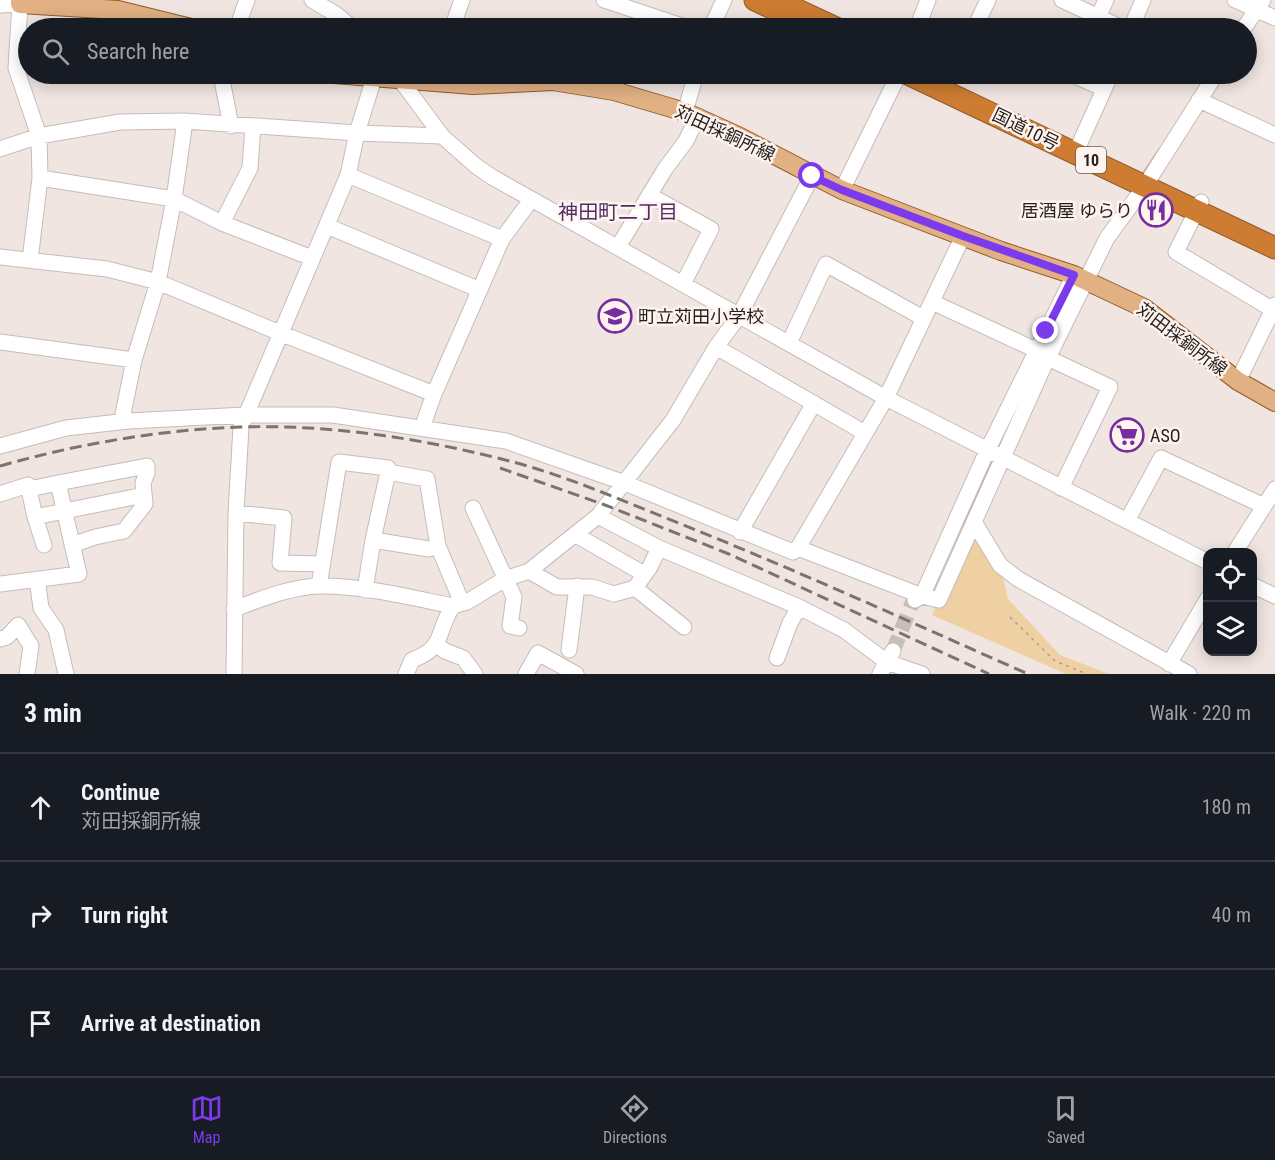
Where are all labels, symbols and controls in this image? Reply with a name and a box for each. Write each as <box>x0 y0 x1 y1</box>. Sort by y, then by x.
search box <box>18 18 1257 84</box>
icon: search <box>39 35 72 68</box>
text: Search here <box>87 39 189 64</box>
street label: 苅田採銅所線 <box>672 101 778 165</box>
street label: 国道10号 <box>989 104 1063 154</box>
road number: 10 <box>1076 147 1106 173</box>
route start <box>798 162 824 188</box>
restaurant icon: 居酒屋 ゆらり <box>1138 192 1174 228</box>
district label: 神田町二丁目 <box>558 200 678 224</box>
place label: 居酒屋 ゆらり <box>1021 200 1133 221</box>
school or university icon: 町立苅田小学校 <box>597 298 633 334</box>
street label: 苅田採銅所線 <box>1133 298 1231 380</box>
place label: 町立苅田小学校 <box>638 306 764 327</box>
route end <box>1032 317 1058 343</box>
supermarket icon: ASO <box>1109 417 1145 453</box>
place label: ASO <box>1150 425 1181 446</box>
map controls <box>1203 548 1257 656</box>
button: locate <box>1203 548 1257 602</box>
button: layers <box>1203 602 1257 656</box>
text: 3 min <box>24 698 82 728</box>
text: Walk · 220 m <box>1150 701 1251 725</box>
text: Continue <box>81 780 160 805</box>
icon: ahead <box>24 791 57 824</box>
text: 180 m <box>1202 795 1251 819</box>
text: 苅田採銅所線 <box>81 809 201 833</box>
icon: right <box>24 899 57 932</box>
text: Turn right <box>81 903 168 928</box>
text: 40 m <box>1212 903 1251 927</box>
icon: arrive <box>24 1007 57 1040</box>
text: Arrive at destination <box>81 1011 261 1036</box>
tab: Map <box>190 1092 223 1147</box>
tab: Directions <box>603 1092 667 1147</box>
tab: Saved <box>1047 1092 1085 1147</box>

